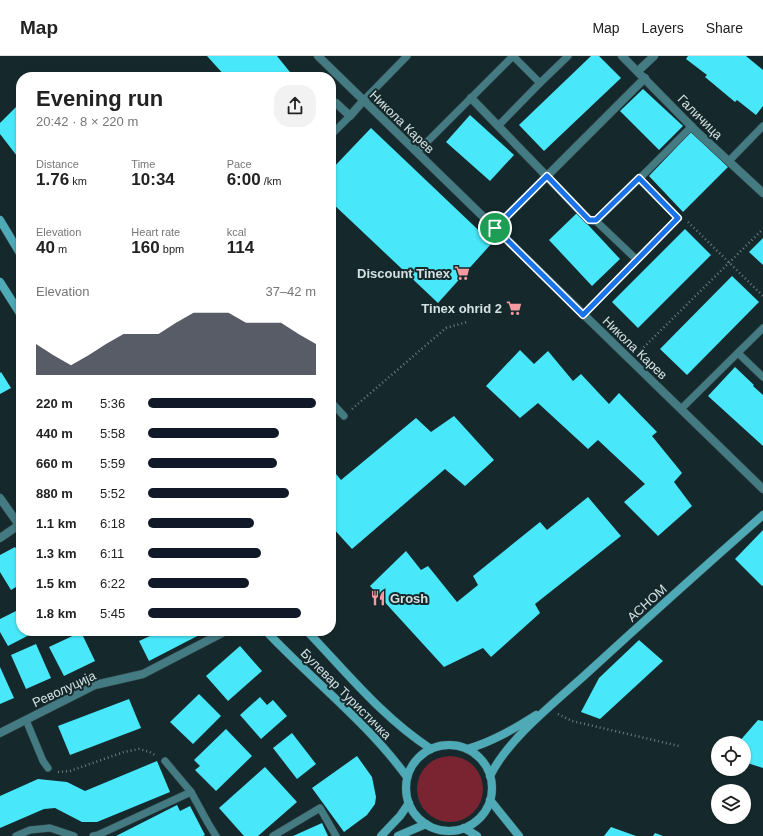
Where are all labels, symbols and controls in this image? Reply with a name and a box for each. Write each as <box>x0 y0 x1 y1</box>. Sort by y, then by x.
text: Map <box>20 17 58 38</box>
text: Map <box>592 20 620 36</box>
text: Layers <box>642 20 684 36</box>
text: Share <box>706 20 743 36</box>
button: share <box>274 85 316 127</box>
text: Evening run <box>36 86 163 111</box>
street label: Никола Карев <box>367 87 437 157</box>
street label: Галичица <box>675 92 726 143</box>
text: 20:42 · 8 × 220 m <box>36 114 138 129</box>
text: Distance <box>36 158 79 170</box>
text: Time <box>131 158 155 170</box>
text: Pace <box>227 158 252 170</box>
text: 1.76 <box>36 170 69 189</box>
text: 10:34 <box>131 170 175 189</box>
text: 6:00 <box>227 170 261 189</box>
text: km <box>69 175 87 187</box>
text: /km <box>261 175 281 187</box>
pin <box>478 211 512 245</box>
icon: arrive <box>484 217 506 239</box>
text: Elevation <box>36 226 81 238</box>
text: Heart rate <box>131 226 180 238</box>
text: kcal <box>227 226 246 238</box>
text: 40 <box>36 238 55 257</box>
text: 160 <box>131 238 160 257</box>
text: 114 <box>227 238 254 257</box>
text: m <box>55 243 67 255</box>
text: bpm <box>160 243 184 255</box>
supermarket icon: Discount Tinex <box>453 264 471 282</box>
place label: Discount Tinex <box>357 266 451 281</box>
text: Elevation <box>36 284 89 299</box>
text: 37–42 m <box>265 284 316 299</box>
supermarket icon: Tinex ohrid 2 <box>505 299 523 317</box>
place label: Tinex ohrid 2 <box>421 301 502 316</box>
street label: Никола Карев <box>600 313 670 383</box>
text: 220 m <box>36 396 73 411</box>
text: 5:36 <box>100 396 125 411</box>
text: 440 m <box>36 426 73 441</box>
text: 5:58 <box>100 426 125 441</box>
text: 660 m <box>36 456 73 471</box>
text: 5:59 <box>100 456 125 471</box>
text: 880 m <box>36 486 73 501</box>
text: 5:52 <box>100 486 125 501</box>
text: 1.1 km <box>36 516 76 531</box>
text: 6:18 <box>100 516 125 531</box>
text: 1.3 km <box>36 546 76 561</box>
text: 6:11 <box>100 546 124 561</box>
text: 1.5 km <box>36 576 76 591</box>
text: 6:22 <box>100 576 125 591</box>
street label: АСНОМ <box>624 581 670 625</box>
restaurant icon: Grosh <box>369 589 387 607</box>
place label: Grosh <box>390 591 428 606</box>
text: 1.8 km <box>36 606 76 621</box>
text: 5:45 <box>100 606 125 621</box>
street label: Булевар Туристичка <box>298 646 395 743</box>
street label: Револуција <box>30 668 99 710</box>
map controls <box>711 736 751 824</box>
button: locate <box>711 736 751 776</box>
button: layers <box>711 784 751 824</box>

